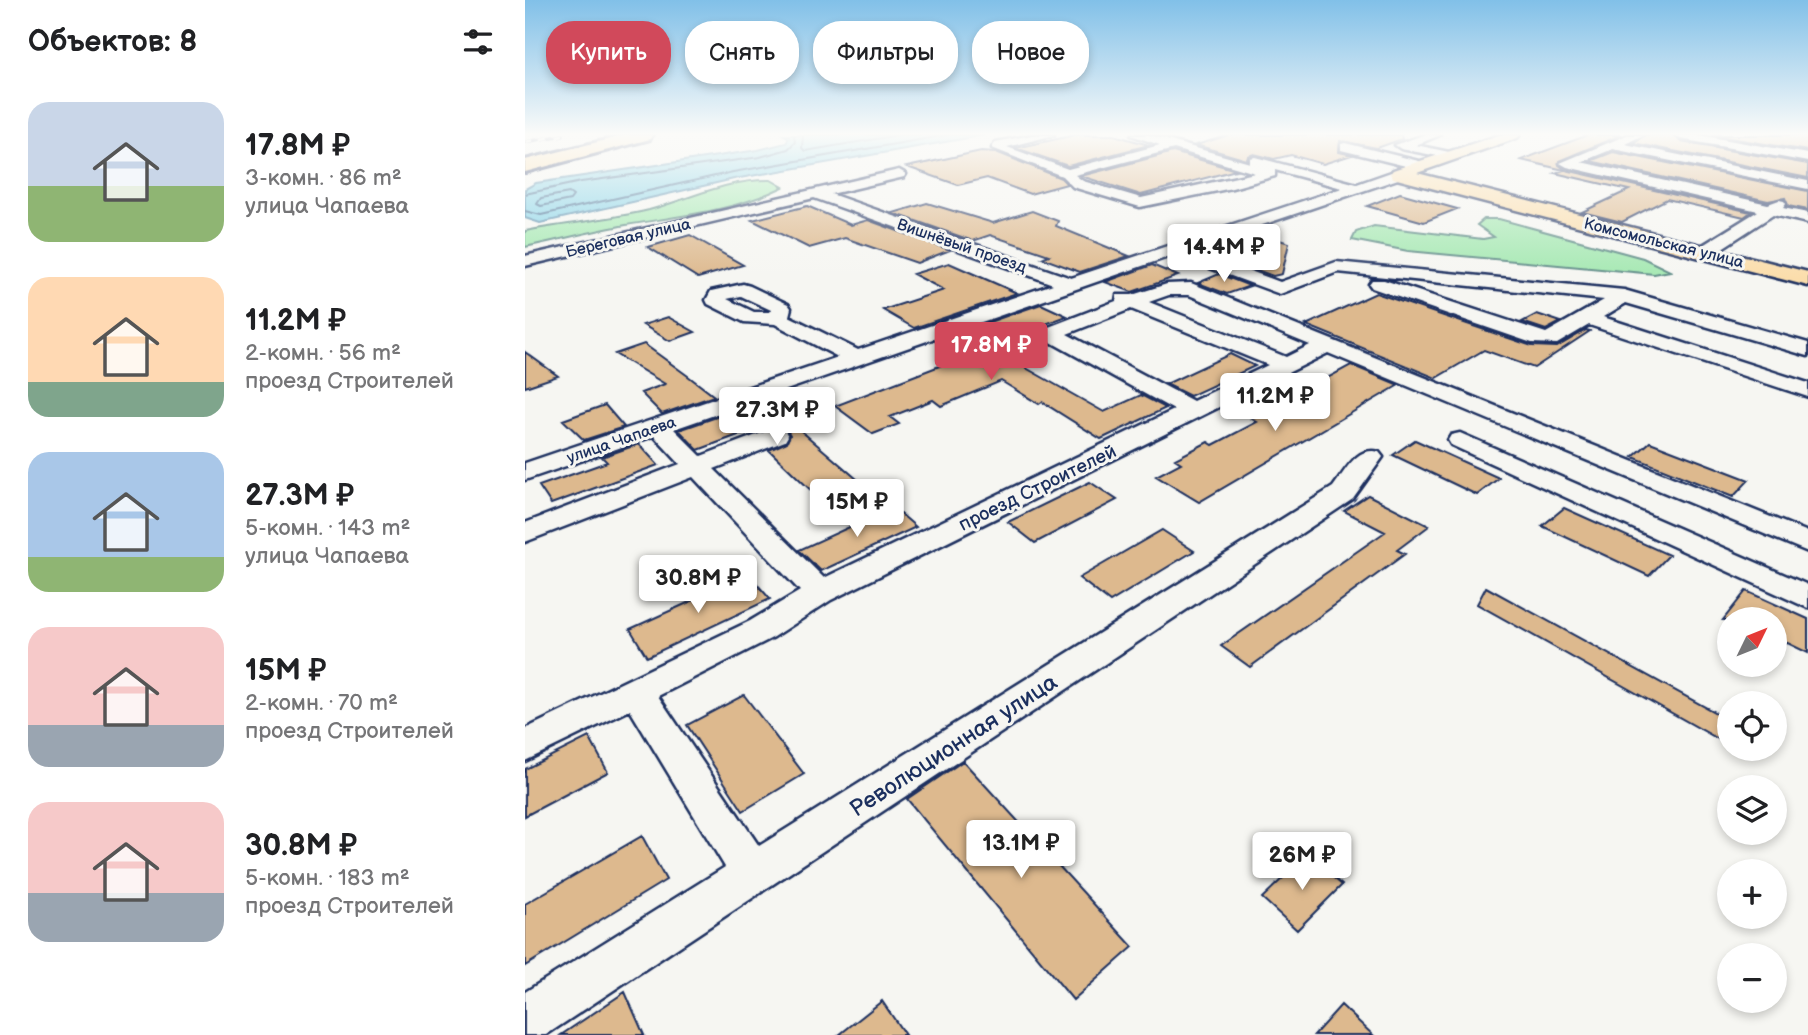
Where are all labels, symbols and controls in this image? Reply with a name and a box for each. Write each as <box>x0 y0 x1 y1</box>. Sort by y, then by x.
chip: Купить <box>546 21 671 84</box>
chip: Снять <box>685 21 799 84</box>
chip: Фильтры <box>813 21 958 84</box>
chip: Новое <box>972 21 1089 84</box>
icon: filters <box>459 23 497 61</box>
text: Объектов: 8 <box>28 24 197 60</box>
text: 17.8M ₽ <box>245 128 350 164</box>
icon: home <box>84 130 168 214</box>
text: 3-комн. · 86 m² <box>245 164 402 192</box>
text: улица Чапаева <box>245 192 409 220</box>
street label: Комсомольская улица <box>1582 214 1746 273</box>
street label: Береговая улица <box>564 215 693 262</box>
street label: Вишнёвый проезд <box>894 215 1029 278</box>
pin: 14.4M ₽ <box>1159 224 1289 284</box>
text: 14.4M ₽ <box>1183 233 1265 261</box>
text: 11.2M ₽ <box>245 303 346 339</box>
icon: home <box>84 305 168 389</box>
pin: 17.8M ₽ <box>926 322 1056 382</box>
text: 17.8M ₽ <box>951 331 1031 359</box>
text: 2-комн. · 56 m² <box>245 339 401 367</box>
text: проезд Строителей <box>245 367 454 395</box>
pin: 11.2M ₽ <box>1210 374 1340 433</box>
text: 11.2M ₽ <box>1236 382 1314 410</box>
pin: 27.3M ₽ <box>712 388 842 447</box>
text: 27.3M ₽ <box>735 396 819 424</box>
street label: улица Чапаева <box>564 413 679 468</box>
street label: проезд Строителей <box>955 440 1120 537</box>
text: 27.3M ₽ <box>245 478 354 514</box>
icon: home <box>84 480 168 564</box>
pin: 15M ₽ <box>808 480 906 539</box>
text: 15M ₽ <box>826 488 888 516</box>
text: 5-комн. · 143 m² <box>245 514 410 542</box>
text: улица Чапаева <box>245 542 409 570</box>
pin: 30.8M ₽ <box>633 556 763 615</box>
text: 30.8M ₽ <box>655 564 741 592</box>
north arrow <box>1717 607 1787 677</box>
map controls <box>1717 607 1787 1013</box>
text: 15M ₽ <box>245 653 326 689</box>
icon: home <box>84 655 168 739</box>
street label: Революционная улица <box>844 668 1063 823</box>
text: 2-комн. · 70 m² <box>245 689 398 717</box>
button: locate <box>1717 691 1787 761</box>
text: проезд Строителей <box>245 717 454 745</box>
button: layers <box>1717 775 1787 845</box>
pin: 13.1M ₽ <box>956 820 1086 880</box>
text: 30.8M ₽ <box>245 828 357 864</box>
text: 13.1M ₽ <box>982 829 1060 857</box>
icon: home <box>84 830 168 914</box>
pin: 26M ₽ <box>1253 832 1351 892</box>
text: 26M ₽ <box>1268 841 1336 869</box>
button: + <box>1717 859 1787 929</box>
text: 5-комн. · 183 m² <box>245 864 410 892</box>
text: проезд Строителей <box>245 892 454 920</box>
button: − <box>1717 943 1787 1013</box>

